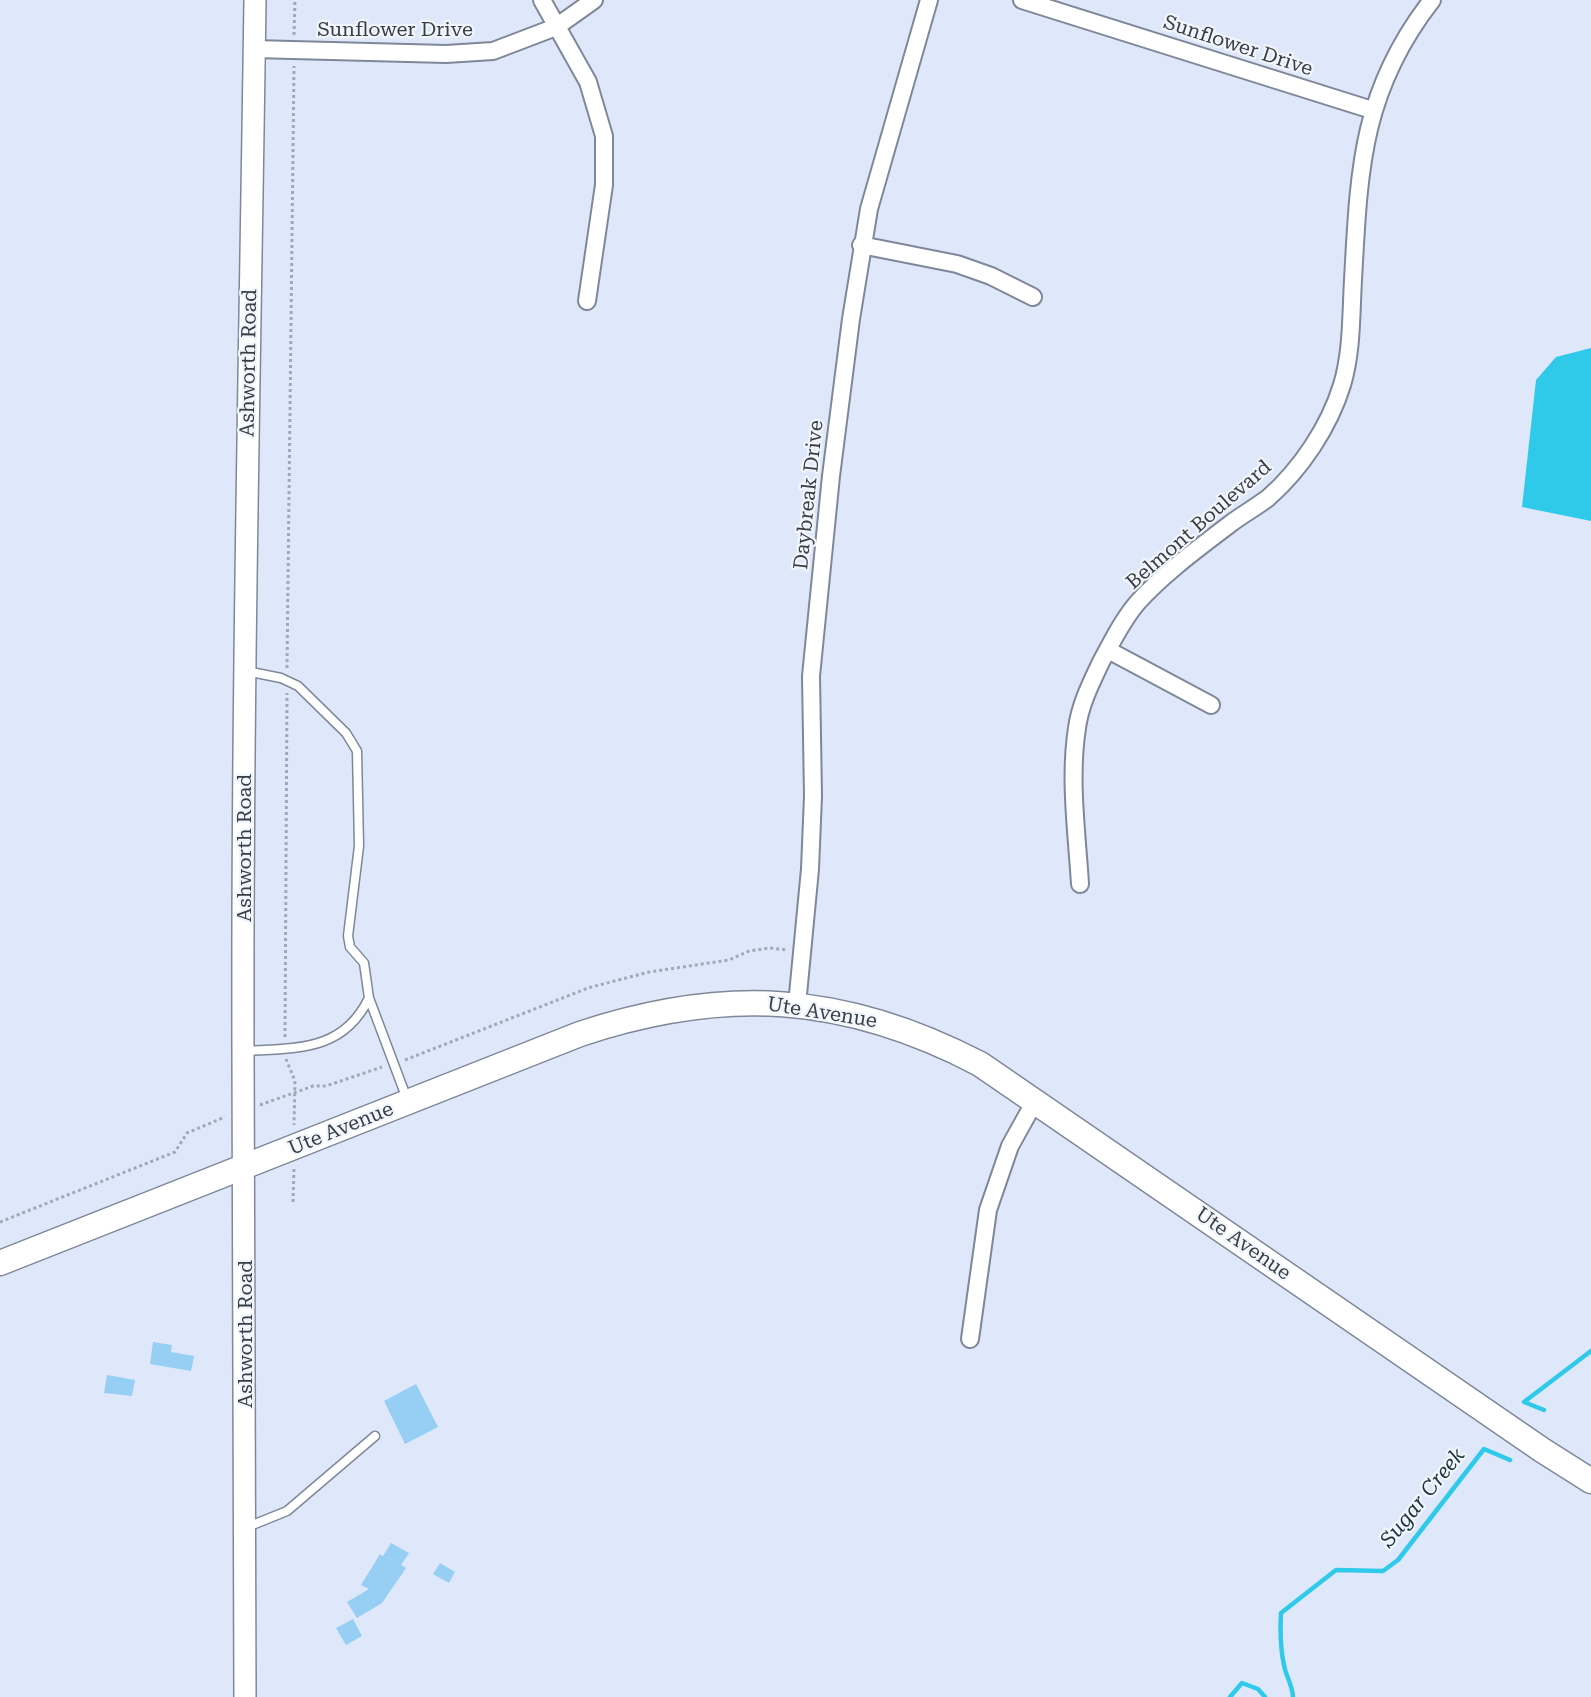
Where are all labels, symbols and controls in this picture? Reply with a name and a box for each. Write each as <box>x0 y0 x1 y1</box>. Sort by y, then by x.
street label: Sunflower Drive <box>1160 11 1316 81</box>
street label: Sunflower Drive <box>317 18 473 42</box>
street label: Ashworth Road <box>236 289 262 437</box>
street label: Daybreak Drive <box>789 419 829 571</box>
street label: Belmont Boulevard <box>1122 455 1276 595</box>
street label: Ashworth Road <box>233 774 257 922</box>
street label: Ute Avenue <box>765 992 879 1034</box>
street label: Ute Avenue <box>285 1097 397 1161</box>
street label: Ute Avenue <box>1191 1202 1295 1286</box>
street label: Ashworth Road <box>234 1260 258 1408</box>
water label: Sugar Creek <box>1375 1443 1471 1553</box>

